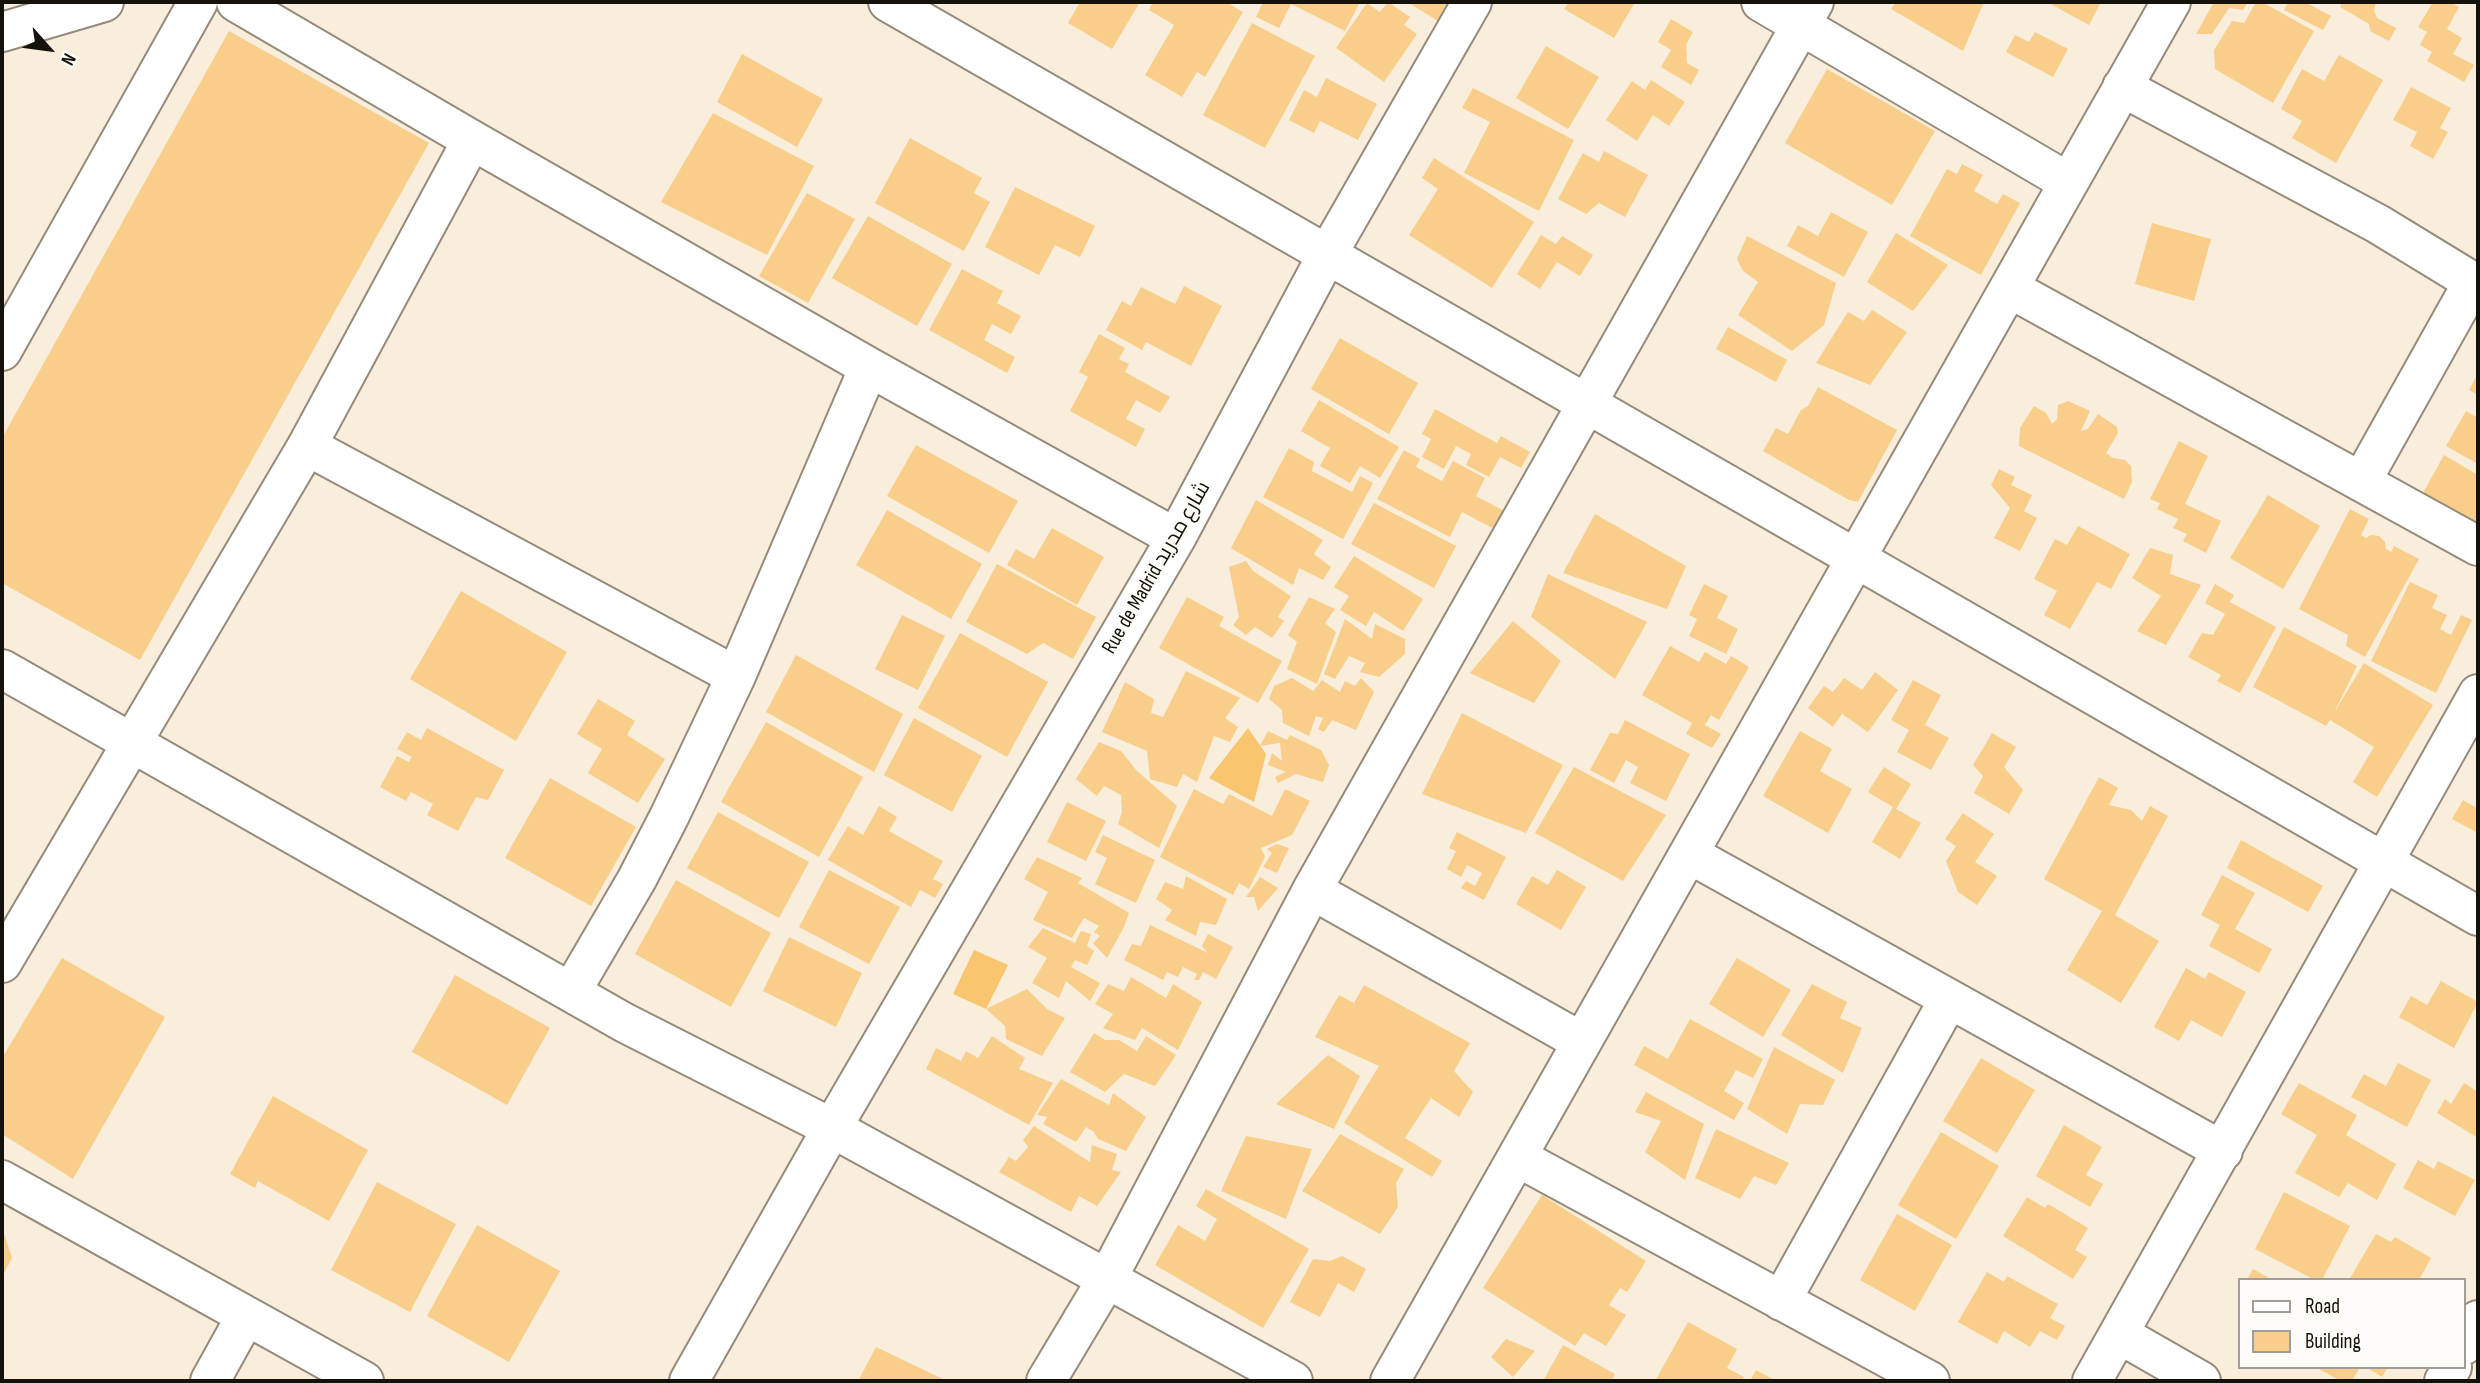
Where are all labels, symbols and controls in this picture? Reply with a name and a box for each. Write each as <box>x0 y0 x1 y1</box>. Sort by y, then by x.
north arrow <box>14 14 84 84</box>
text: N <box>55 49 81 69</box>
street label: Rue de Madrid شارع مدريد <box>1097 477 1217 659</box>
legend <box>2238 1278 2466 1369</box>
text: Road <box>2305 1294 2340 1319</box>
text: Building <box>2305 1329 2361 1354</box>

